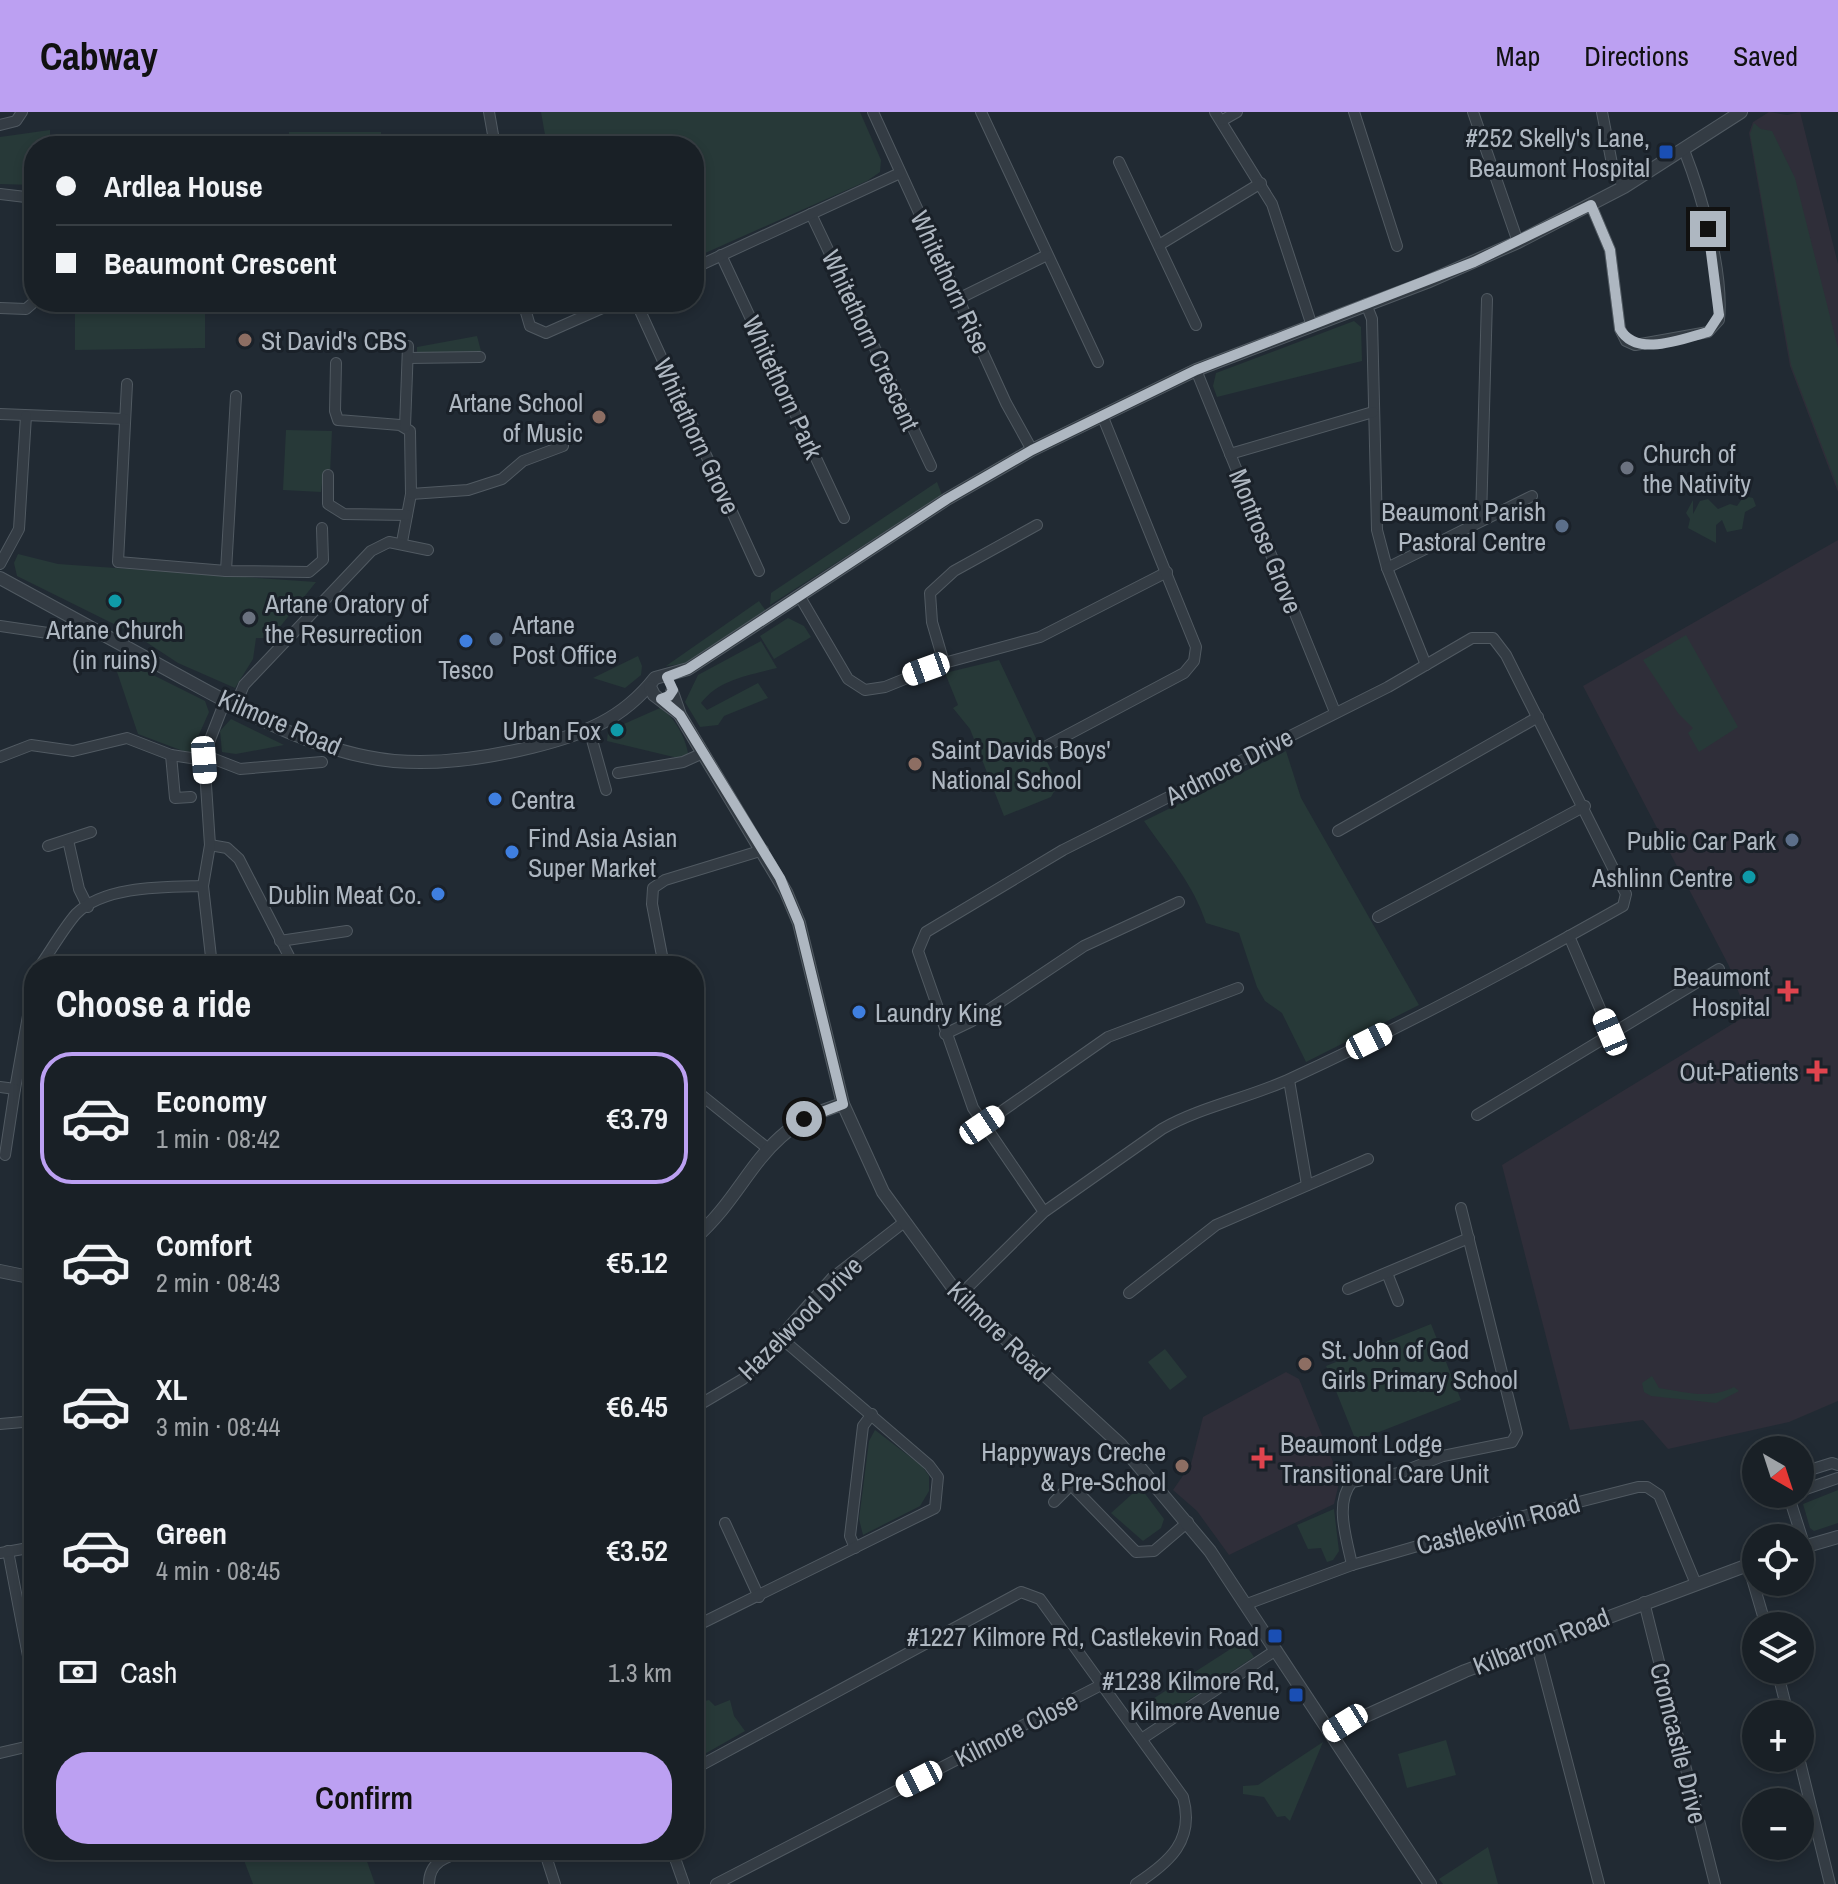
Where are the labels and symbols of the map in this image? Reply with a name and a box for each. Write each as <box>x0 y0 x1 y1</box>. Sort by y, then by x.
place label: #252 Skelly's Lane, Beaumont Hospital <box>1466 120 1650 185</box>
marker: #252 Skelly's Lane, Beaumont Hospital <box>1657 143 1675 161</box>
street label: Whitethorn Rise <box>903 205 999 359</box>
route end <box>1690 211 1726 247</box>
street label: Whitethorn Crescent <box>814 244 928 436</box>
street label: Whitethorn Park <box>735 310 832 465</box>
place label: St David's CBS <box>261 323 407 358</box>
marker: St David's CBS <box>236 331 254 349</box>
street label: Whitethorn Grove <box>646 352 748 520</box>
place label: Artane School of Music <box>448 385 583 450</box>
marker: Artane School of Music <box>590 408 608 426</box>
place label: Church of the Nativity <box>1643 436 1751 501</box>
marker: Church of the Nativity <box>1618 459 1636 477</box>
street label: Montrose Grove <box>1221 464 1311 618</box>
place label: Beaumont Parish Pastoral Centre <box>1381 494 1546 559</box>
marker: Beaumont Parish Pastoral Centre <box>1553 517 1571 535</box>
place label: Artane Oratory of the Resurrection <box>264 586 429 651</box>
marker: Artane Church (in ruins) <box>106 592 124 610</box>
place label: Artane Post Office <box>511 607 617 672</box>
marker: Artane Oratory of the Resurrection <box>240 609 258 627</box>
place label: Artane Church (in ruins) <box>45 612 184 677</box>
marker: Artane Post Office <box>487 630 505 648</box>
marker: Tesco <box>457 632 475 650</box>
car <box>899 650 953 688</box>
place label: Tesco <box>438 652 494 687</box>
street label: Kilmore Road <box>213 680 347 764</box>
place label: Urban Fox <box>503 713 601 748</box>
street label: Ardmore Drive <box>1158 719 1299 814</box>
marker: Urban Fox <box>608 721 626 739</box>
place label: Saint Davids Boys' National School <box>931 732 1110 797</box>
car <box>190 735 218 785</box>
marker: Saint Davids Boys' National School <box>906 755 924 773</box>
place label: Centra <box>511 782 575 817</box>
marker: Centra <box>486 790 504 808</box>
place label: Find Asia Asian Super Market <box>528 820 677 885</box>
place label: Public Car Park <box>1627 823 1776 858</box>
marker: Public Car Park <box>1783 831 1801 849</box>
marker: Find Asia Asian Super Market <box>503 843 521 861</box>
place label: Ashlinn Centre <box>1591 860 1733 895</box>
marker: Ashlinn Centre <box>1740 868 1758 886</box>
place label: Dublin Meat Co. <box>268 877 422 912</box>
marker: Dublin Meat Co. <box>429 885 447 903</box>
place label: Beaumont Hospital <box>1673 959 1770 1024</box>
marker: Beaumont Hospital <box>1777 980 1799 1002</box>
place label: Laundry King <box>875 995 1002 1030</box>
marker: Laundry King <box>850 1003 868 1021</box>
car <box>1590 1005 1630 1059</box>
car <box>1342 1019 1396 1063</box>
place label: Out-Patients <box>1679 1054 1799 1089</box>
marker: Out-Patients <box>1806 1060 1828 1082</box>
route start <box>786 1101 822 1137</box>
car <box>955 1102 1009 1148</box>
street label: Hazelwood Drive <box>730 1248 870 1388</box>
street label: Kilmore Road <box>940 1273 1058 1389</box>
place label: St. John of God Girls Primary School <box>1321 1332 1518 1397</box>
marker: St. John of God Girls Primary School <box>1296 1355 1314 1373</box>
place label: Beaumont Lodge Transitional Care Unit <box>1280 1426 1489 1491</box>
place label: Happyways Creche & Pre-School <box>981 1434 1166 1499</box>
north arrow <box>1742 1436 1814 1508</box>
marker: Beaumont Lodge Transitional Care Unit <box>1251 1447 1273 1469</box>
marker: Happyways Creche & Pre-School <box>1173 1457 1191 1475</box>
street label: Castlekevin Road <box>1412 1485 1584 1563</box>
street label: Kilbarron Road <box>1468 1599 1614 1683</box>
place label: #1227 Kilmore Rd, Castlekevin Road <box>907 1619 1259 1654</box>
marker: #1227 Kilmore Rd, Castlekevin Road <box>1266 1627 1284 1645</box>
street label: Cromcastle Drive <box>1642 1659 1716 1827</box>
place label: #1238 Kilmore Rd, Kilmore Avenue <box>1102 1663 1280 1728</box>
street label: Kilmore Close <box>948 1683 1084 1775</box>
marker: #1238 Kilmore Rd, Kilmore Avenue <box>1287 1686 1305 1704</box>
car <box>1318 1700 1372 1746</box>
car <box>892 1757 946 1801</box>

